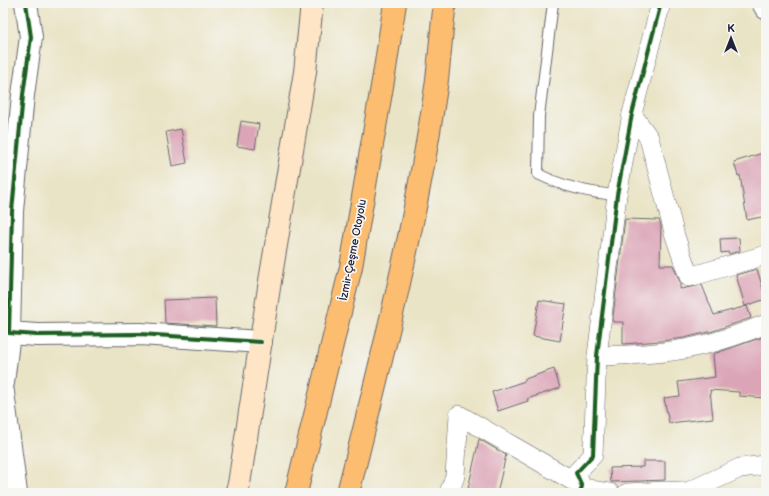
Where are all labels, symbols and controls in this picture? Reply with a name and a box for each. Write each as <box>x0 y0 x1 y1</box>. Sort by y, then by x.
north arrow <box>711 18 751 58</box>
text: K <box>727 22 735 35</box>
street label: İzmir-Çeşme Otoyolu <box>337 198 369 302</box>

